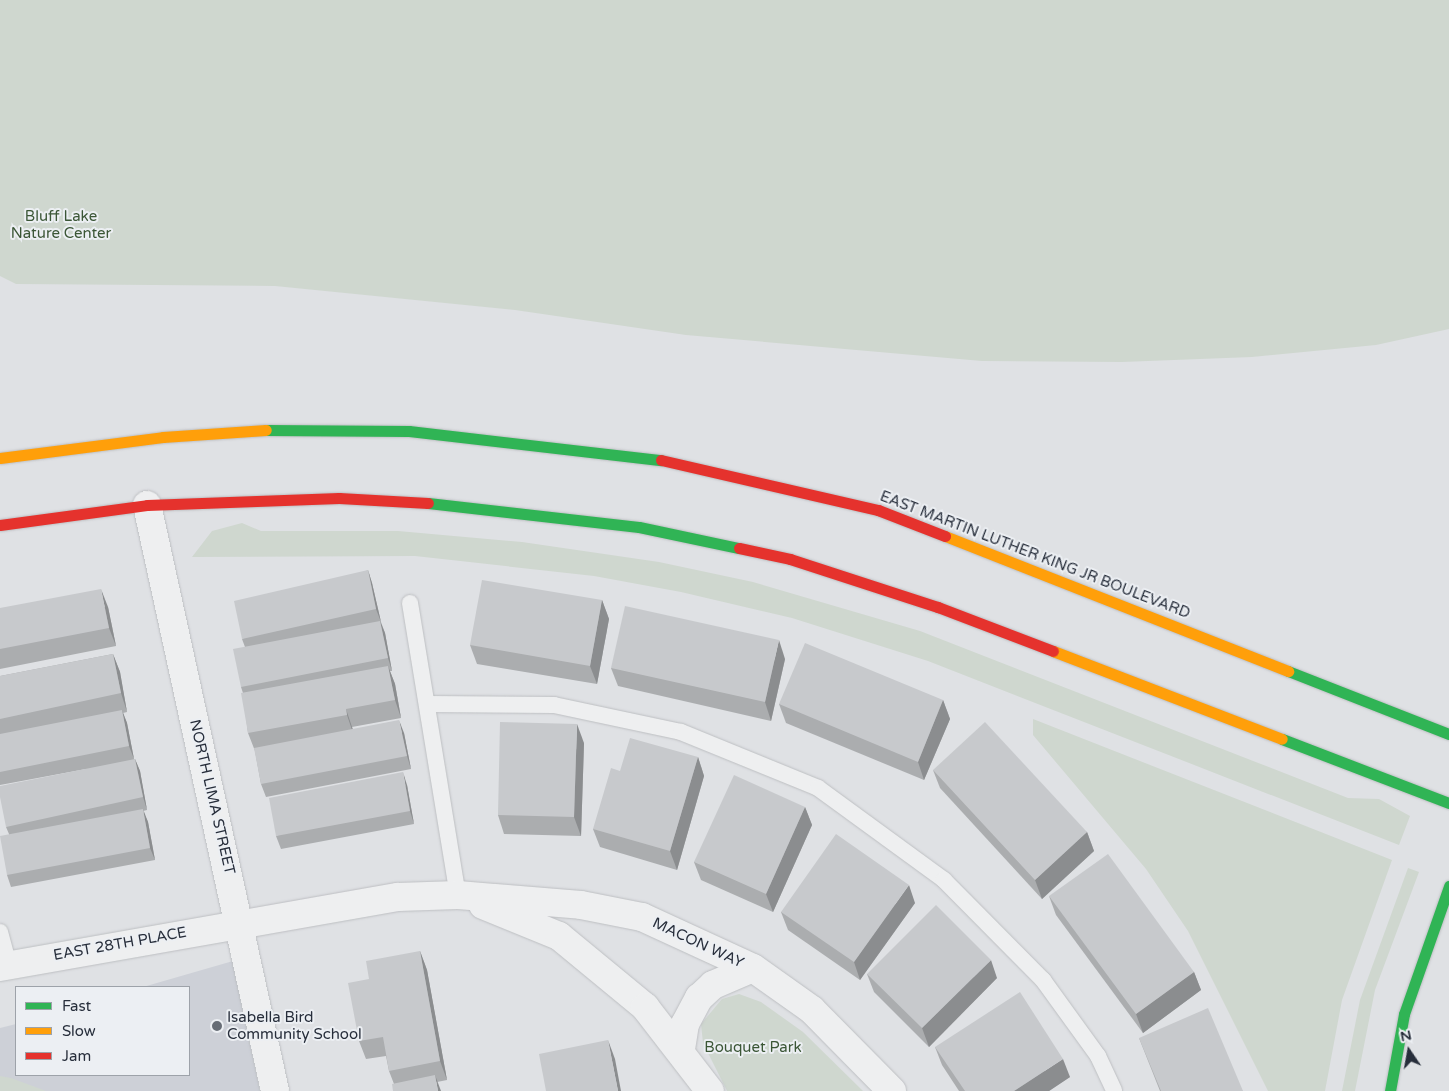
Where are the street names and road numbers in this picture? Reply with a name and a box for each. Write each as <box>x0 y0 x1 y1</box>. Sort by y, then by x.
street label: EAST MARTIN LUTHER KING JR BOULEVARD <box>877 487 1193 623</box>
street label: NORTH LIMA STREET <box>185 718 239 876</box>
street label: MACON WAY <box>649 914 747 972</box>
street label: EAST 28TH PLACE <box>52 923 188 965</box>

